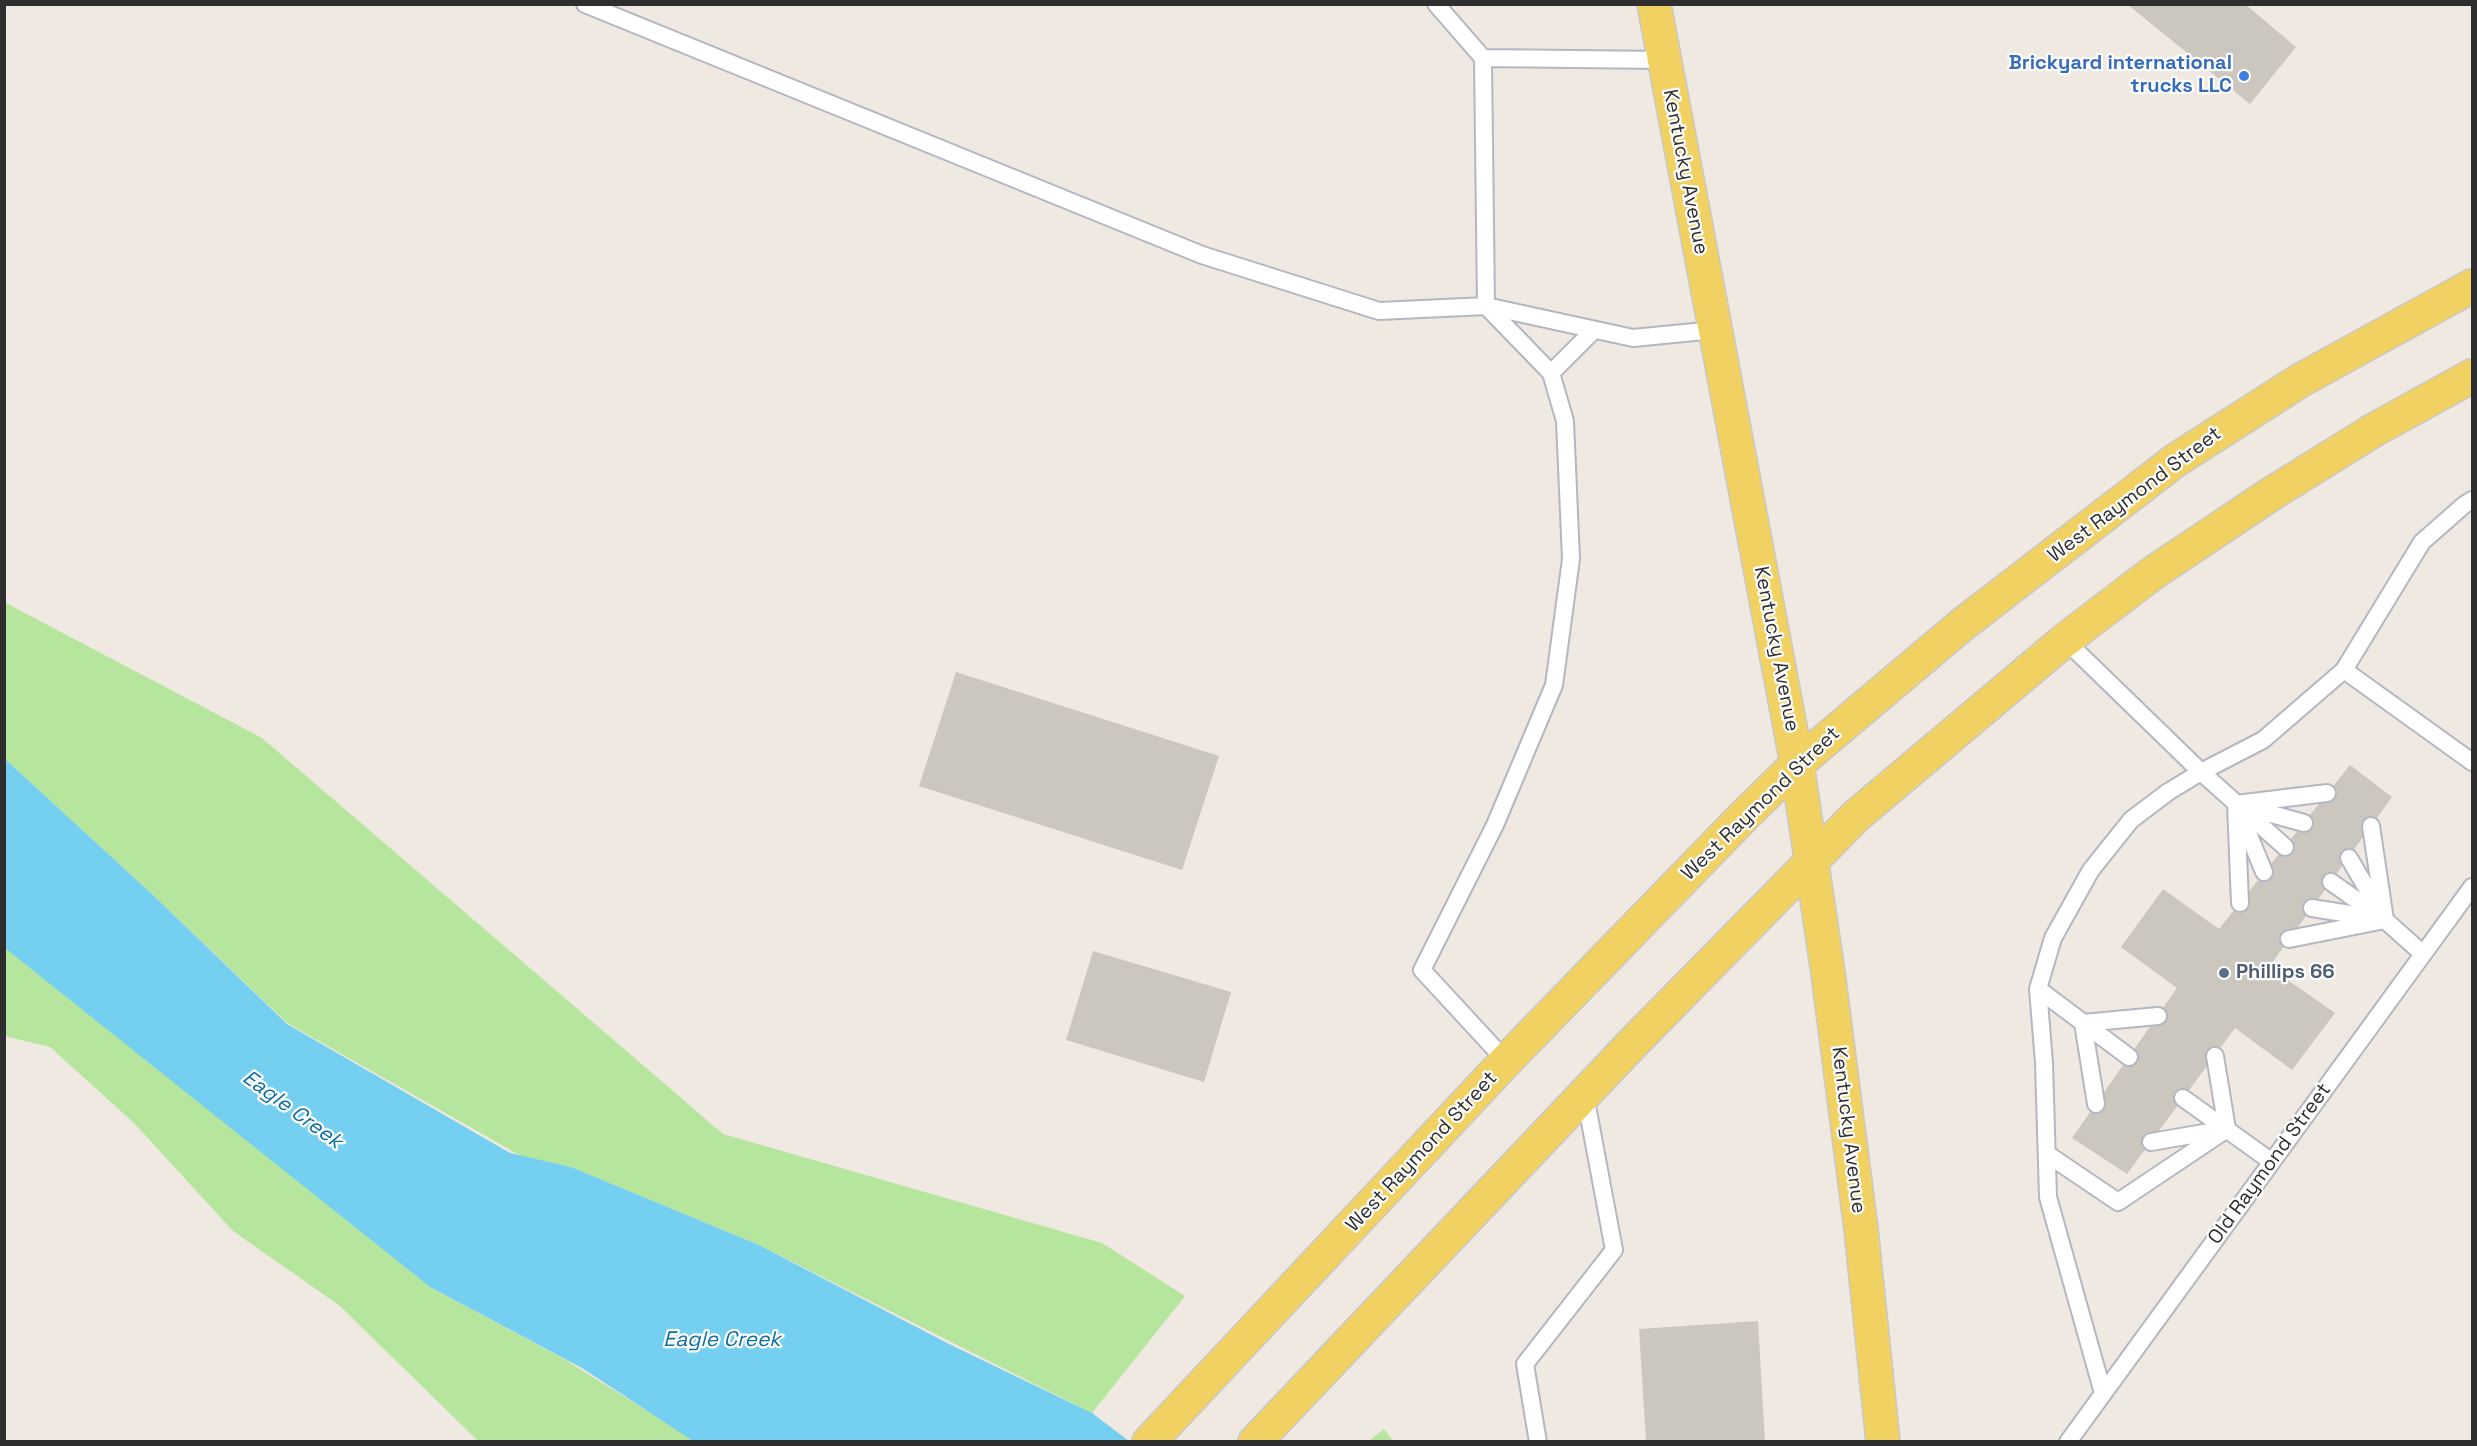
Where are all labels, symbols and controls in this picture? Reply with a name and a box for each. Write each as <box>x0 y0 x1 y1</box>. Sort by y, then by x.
place label: Brickyard international trucks LLC <box>2009 52 2232 99</box>
marker: Brickyard international trucks LLC <box>2237 69 2251 83</box>
street label: Kentucky Avenue <box>1657 87 1713 257</box>
street label: West Raymond Street <box>2044 422 2226 568</box>
street label: Kentucky Avenue <box>1748 564 1804 734</box>
street label: West Raymond Street <box>1677 722 1845 886</box>
place label: Phillips 66 <box>2236 961 2335 985</box>
marker: Phillips 66 <box>2217 966 2231 980</box>
street label: Kentucky Avenue <box>1826 1045 1870 1215</box>
water label: Eagle Creek <box>237 1065 347 1155</box>
street label: West Raymond Street <box>1341 1067 1503 1237</box>
street label: Old Raymond Street <box>2203 1079 2337 1249</box>
water label: Eagle Creek <box>663 1327 781 1353</box>

